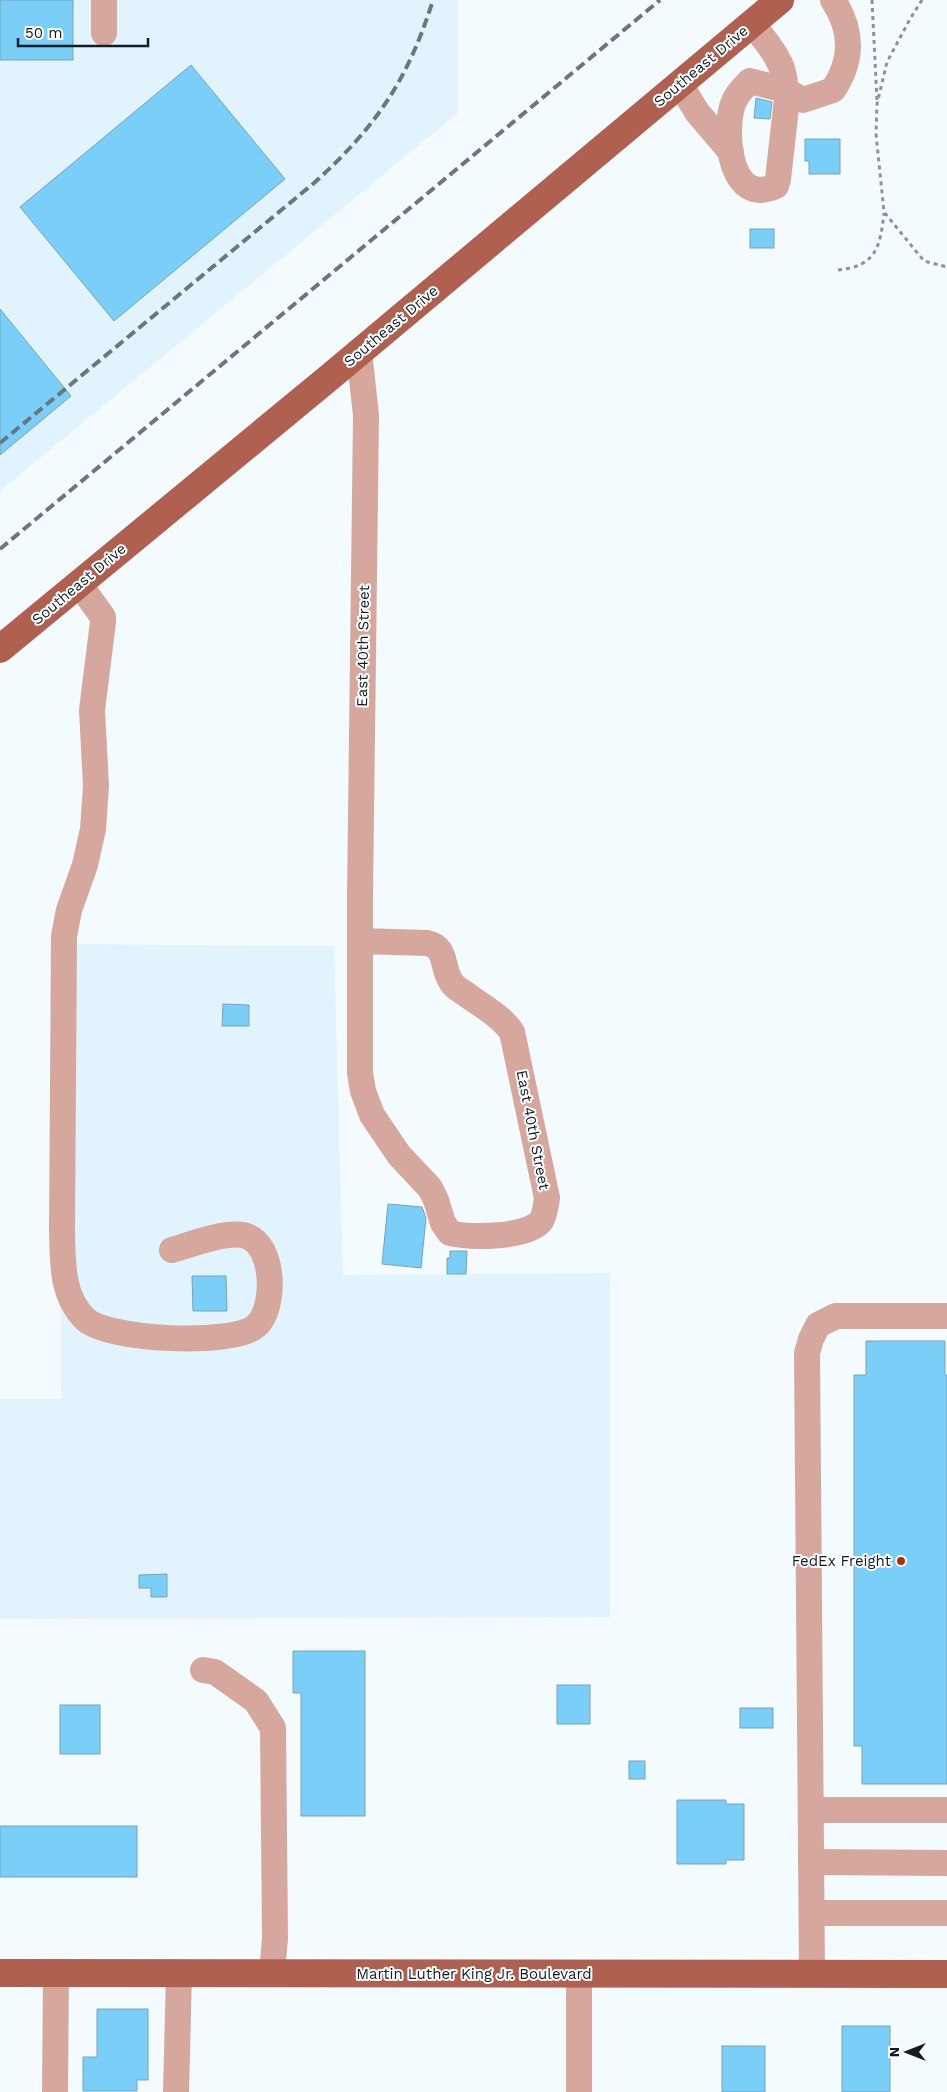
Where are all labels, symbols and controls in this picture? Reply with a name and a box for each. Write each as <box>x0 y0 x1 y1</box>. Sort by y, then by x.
scale bar <box>18 15 148 47</box>
street label: Southeast Drive <box>650 21 752 111</box>
text: 50 m <box>25 24 62 42</box>
street label: Southeast Drive <box>340 281 442 371</box>
street label: Southeast Drive <box>28 539 130 629</box>
street label: East 40th Street <box>353 584 373 707</box>
street label: East 40th Street <box>513 1069 554 1192</box>
place label: FedEx Freight <box>792 1552 892 1570</box>
marker: FedEx Freight <box>895 1555 907 1567</box>
street label: Martin Luther King Jr. Boulevard <box>356 1965 592 1983</box>
north arrow <box>882 2027 932 2077</box>
text: N <box>886 2047 902 2057</box>

